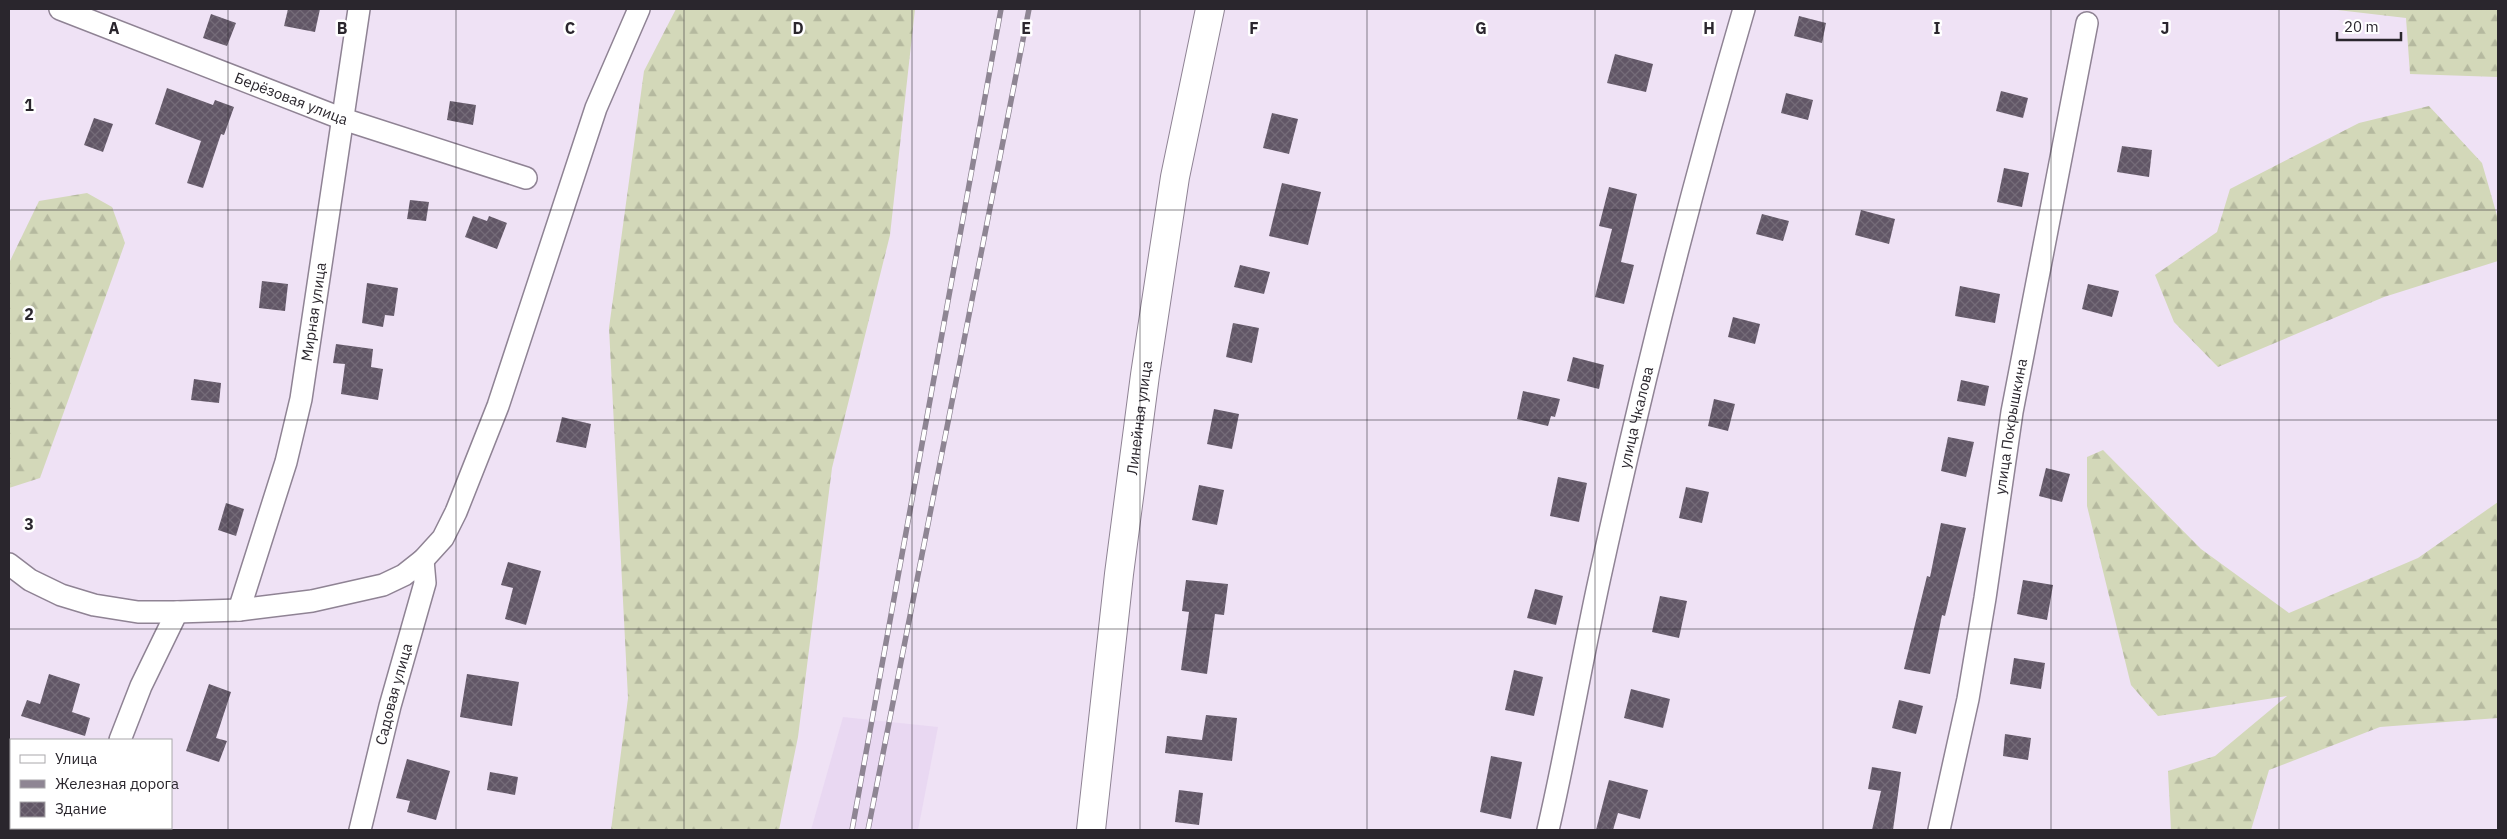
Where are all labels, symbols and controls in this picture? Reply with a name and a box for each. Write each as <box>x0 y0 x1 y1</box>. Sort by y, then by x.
scale bar <box>2337 10 2401 42</box>
text: 20 m <box>2344 17 2379 36</box>
text: A <box>109 18 120 38</box>
text: B <box>337 18 348 38</box>
text: C <box>565 18 575 38</box>
text: D <box>792 18 804 38</box>
text: E <box>1021 18 1031 38</box>
text: F <box>1249 18 1259 38</box>
text: G <box>1475 18 1487 38</box>
text: H <box>1703 18 1715 38</box>
text: I <box>1934 18 1941 38</box>
text: J <box>2161 18 2169 38</box>
street label: Берёзовая улица <box>232 68 350 129</box>
text: 1 <box>24 95 34 115</box>
street label: Мирная улица <box>297 261 330 363</box>
text: 2 <box>24 304 34 324</box>
street label: улица Покрышкина <box>1990 357 2031 496</box>
street label: Линейная улица <box>1122 359 1156 476</box>
street label: улица Чкалова <box>1615 364 1657 470</box>
text: 3 <box>24 514 34 534</box>
street label: Садовая улица <box>371 641 416 747</box>
legend <box>10 739 172 829</box>
text: Улица <box>55 749 97 768</box>
text: Железная дорога <box>55 774 179 793</box>
text: Здание <box>55 799 107 818</box>

